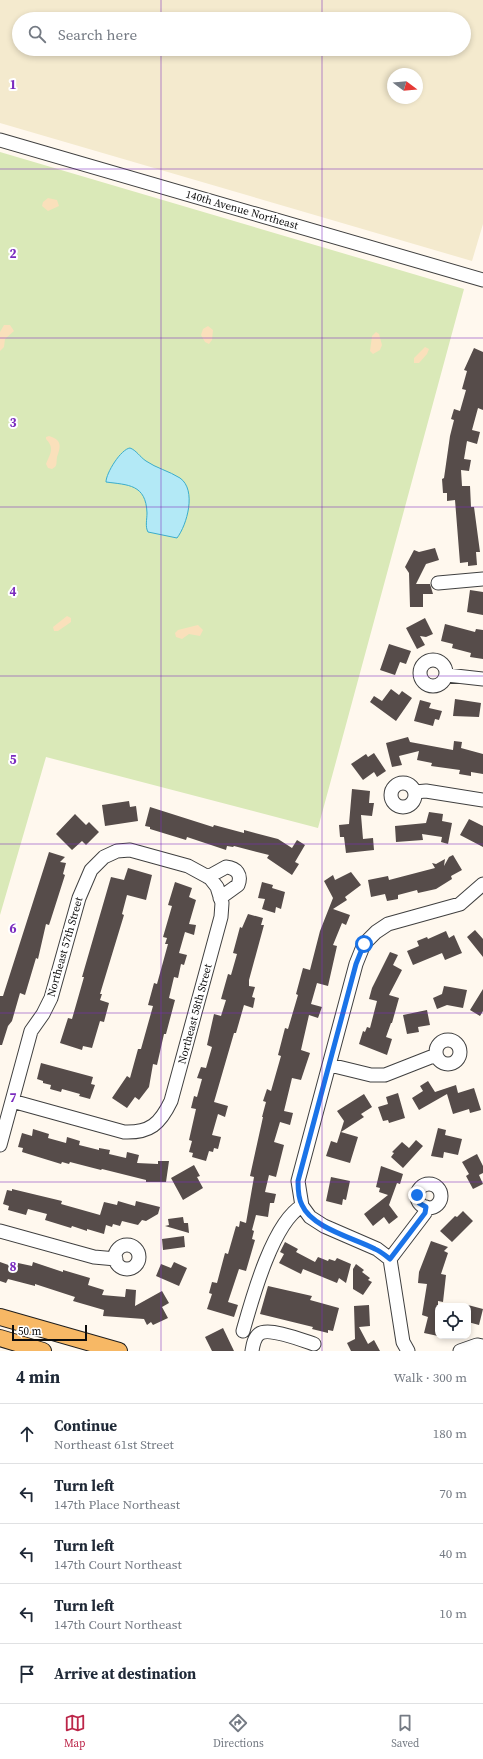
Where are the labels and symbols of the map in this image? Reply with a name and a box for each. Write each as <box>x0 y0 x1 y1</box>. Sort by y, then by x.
north arrow <box>387 68 423 104</box>
text: 1 <box>9 76 17 93</box>
street label: 140th Avenue Northeast <box>184 187 300 233</box>
text: 2 <box>9 245 17 262</box>
text: 3 <box>9 414 17 431</box>
text: 4 <box>9 583 17 600</box>
text: 5 <box>9 751 17 768</box>
street label: Northeast 57th Street <box>44 895 87 999</box>
text: 6 <box>9 920 17 937</box>
route start <box>355 935 373 953</box>
street label: Northeast 58th Street <box>174 962 216 1066</box>
text: 7 <box>9 1089 17 1106</box>
route end <box>408 1186 426 1204</box>
text: 8 <box>9 1258 17 1275</box>
scale bar <box>12 1323 87 1342</box>

